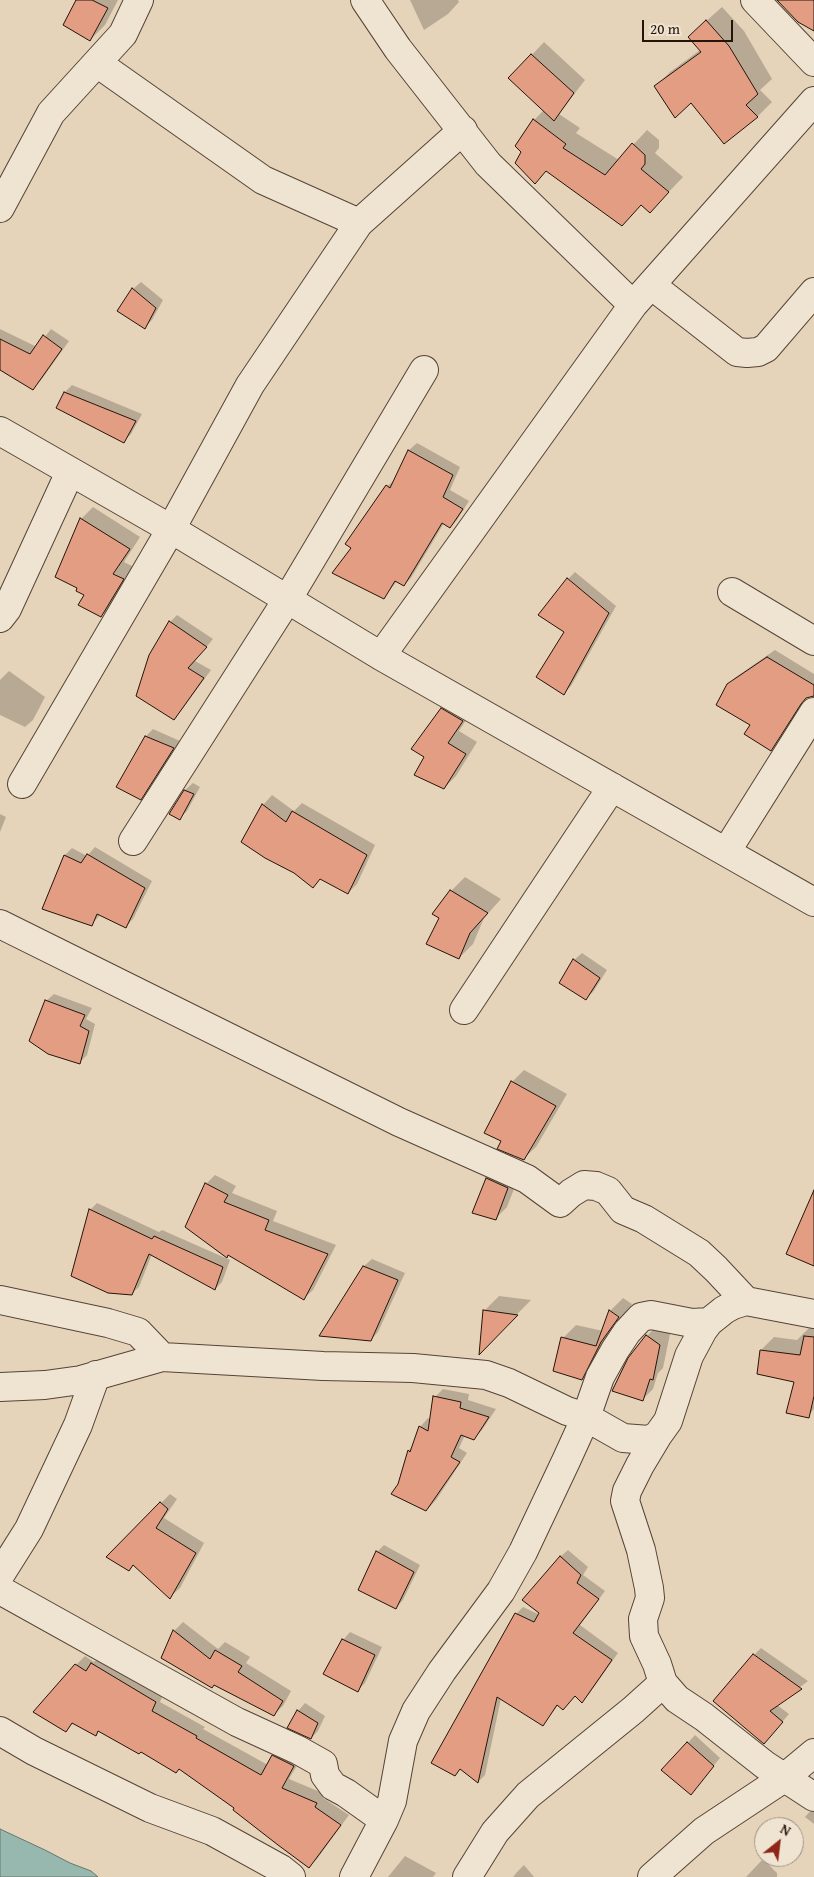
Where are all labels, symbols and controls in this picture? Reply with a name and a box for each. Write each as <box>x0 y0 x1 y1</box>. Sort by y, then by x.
scale bar <box>644 10 735 42</box>
text: 20 m <box>650 18 680 39</box>
north arrow <box>754 1817 804 1867</box>
text: N <box>777 1819 795 1841</box>

